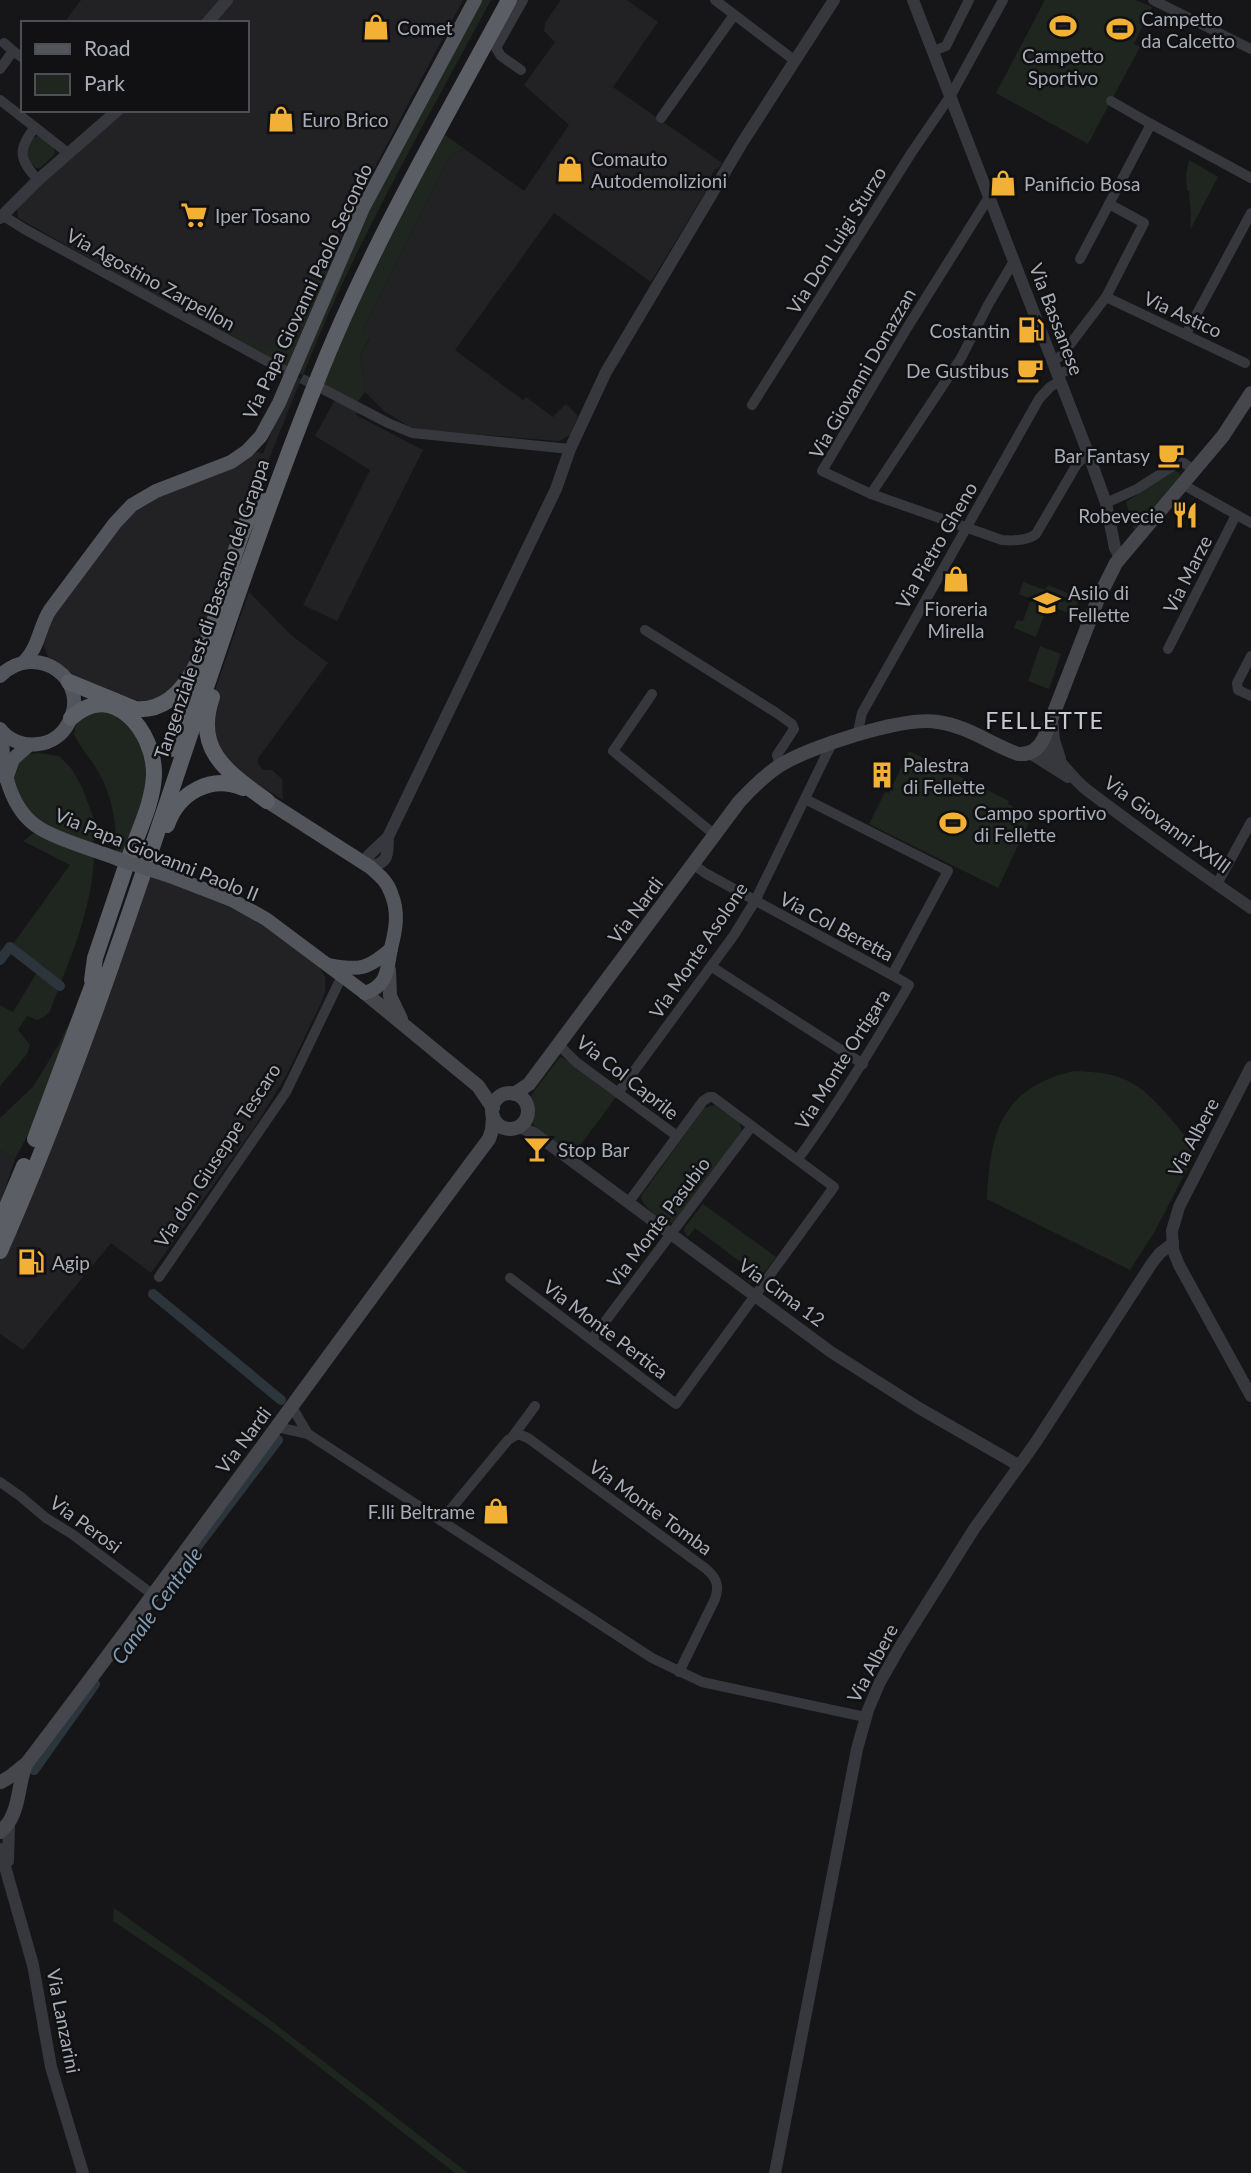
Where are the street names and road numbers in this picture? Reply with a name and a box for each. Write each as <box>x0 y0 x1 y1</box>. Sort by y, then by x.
street label: Via Papa Giovanni Paolo Secondo <box>238 160 376 422</box>
street label: Via Don Luigi Sturzo <box>781 162 891 318</box>
street label: Via Agostino Zarpellon <box>63 223 239 335</box>
street label: Via Bassanese <box>1025 260 1089 378</box>
street label: Via Giovanni Donazzan <box>804 284 920 462</box>
street label: Via Astico <box>1140 286 1226 342</box>
street label: Tangenziale est di Bassano del Grappa <box>149 456 273 762</box>
street label: Via Pietro Gheno <box>890 478 982 612</box>
street label: Via Marze <box>1158 531 1216 617</box>
street label: Via Giovanni XXIII <box>1100 770 1236 878</box>
street label: Via Papa Giovanni Paolo II <box>52 803 262 905</box>
street label: Via Nardi <box>603 872 667 948</box>
street label: Via Monte Asolone <box>644 878 752 1022</box>
street label: Via Col Beretta <box>776 886 898 966</box>
street label: Via Monte Ortigara <box>790 985 894 1133</box>
street label: Via Col Caprile <box>572 1030 684 1124</box>
street label: Via don Giuseppe Tescaro <box>149 1059 285 1251</box>
street label: Via Albere <box>1163 1094 1223 1180</box>
street label: Via Monte Pasubio <box>601 1152 715 1292</box>
street label: Via Cima 12 <box>734 1253 830 1331</box>
street label: Via Monte Pertica <box>539 1275 673 1383</box>
street label: Via Nardi <box>211 1402 275 1478</box>
street label: Via Monte Tomba <box>585 1455 717 1559</box>
street label: Via Perosi <box>46 1490 126 1558</box>
street label: Via Albere <box>842 1620 902 1706</box>
street label: Via Lanzarini <box>43 1967 85 2075</box>

